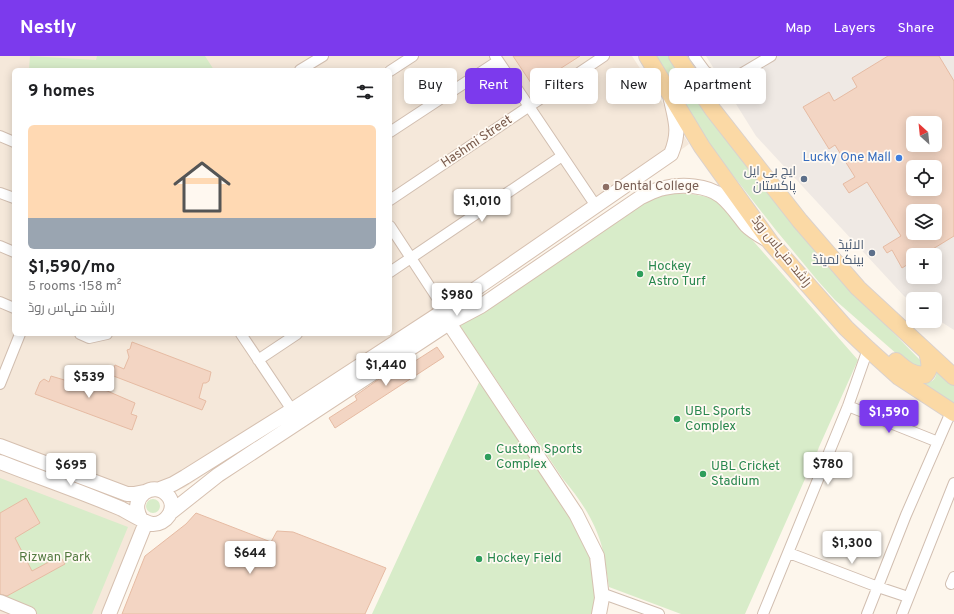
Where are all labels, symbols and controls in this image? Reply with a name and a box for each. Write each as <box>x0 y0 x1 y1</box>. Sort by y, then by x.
text: Nestly <box>20 16 77 40</box>
text: Map <box>785 20 811 37</box>
text: Layers <box>833 20 875 37</box>
text: Share <box>897 20 934 37</box>
chip: Buy <box>404 68 457 104</box>
chip: Rent <box>465 68 522 104</box>
chip: Filters <box>530 68 598 104</box>
chip: New <box>606 68 661 104</box>
chip: Apartment <box>669 68 766 104</box>
text: 9 homes <box>28 81 95 103</box>
icon: filters <box>354 81 376 103</box>
street label: Hashmi Street <box>438 112 516 172</box>
north arrow <box>906 116 942 152</box>
map controls <box>906 116 942 328</box>
place label: Lucky One Mall <box>803 150 891 166</box>
icon: home <box>166 151 238 223</box>
marker: Lucky One Mall <box>894 153 904 163</box>
button: locate <box>906 160 942 196</box>
place label: ایچ بی ایل پاکستان <box>744 164 797 195</box>
marker: ایچ بی ایل پاکستان <box>799 174 809 184</box>
place label: Dental College <box>614 179 699 195</box>
marker: Dental College <box>601 182 611 192</box>
pin: $1,010 <box>449 189 515 223</box>
text: $1,010 <box>463 194 501 210</box>
button: layers <box>906 204 942 240</box>
street label: راشد منہاس روڈ <box>747 213 815 291</box>
place label: الائیڈ بینک لمیٹڈ <box>812 238 864 269</box>
marker: الائیڈ بینک لمیٹڈ <box>867 248 877 258</box>
button: + <box>906 248 942 284</box>
text: $1,590/mo <box>28 257 115 279</box>
place label: Hockey Astro Turf <box>648 259 706 290</box>
marker: Hockey Astro Turf <box>635 269 645 279</box>
text: 5 rooms · 158 m² <box>28 279 121 295</box>
pin: $980 <box>433 283 481 317</box>
text: $980 <box>441 288 473 304</box>
button: − <box>906 292 942 328</box>
text: راشد منہاس روڈ <box>28 301 115 317</box>
pin: $1,440 <box>353 353 419 387</box>
text: $1,440 <box>365 358 407 374</box>
pin: $539 <box>65 365 113 399</box>
text: $539 <box>73 370 105 386</box>
pin: $1,590 <box>856 400 922 434</box>
place label: UBL Sports Complex <box>685 404 751 435</box>
text: $1,590 <box>869 405 909 421</box>
marker: UBL Sports Complex <box>672 414 682 424</box>
place label: Custom Sports Complex <box>496 442 582 473</box>
marker: Custom Sports Complex <box>483 452 493 462</box>
pin: $780 <box>804 452 852 486</box>
pin: $695 <box>47 453 95 487</box>
text: $780 <box>813 457 843 473</box>
text: $695 <box>55 458 87 474</box>
place label: UBL Cricket Stadium <box>711 459 780 490</box>
marker: UBL Cricket Stadium <box>698 469 708 479</box>
pin: $1,300 <box>819 531 885 565</box>
text: $1,300 <box>831 536 873 552</box>
pin: $644 <box>226 541 274 575</box>
text: $644 <box>234 546 266 562</box>
park label: Rizwan Park <box>19 550 91 566</box>
place label: Hockey Field <box>487 551 562 567</box>
marker: Hockey Field <box>474 554 484 564</box>

